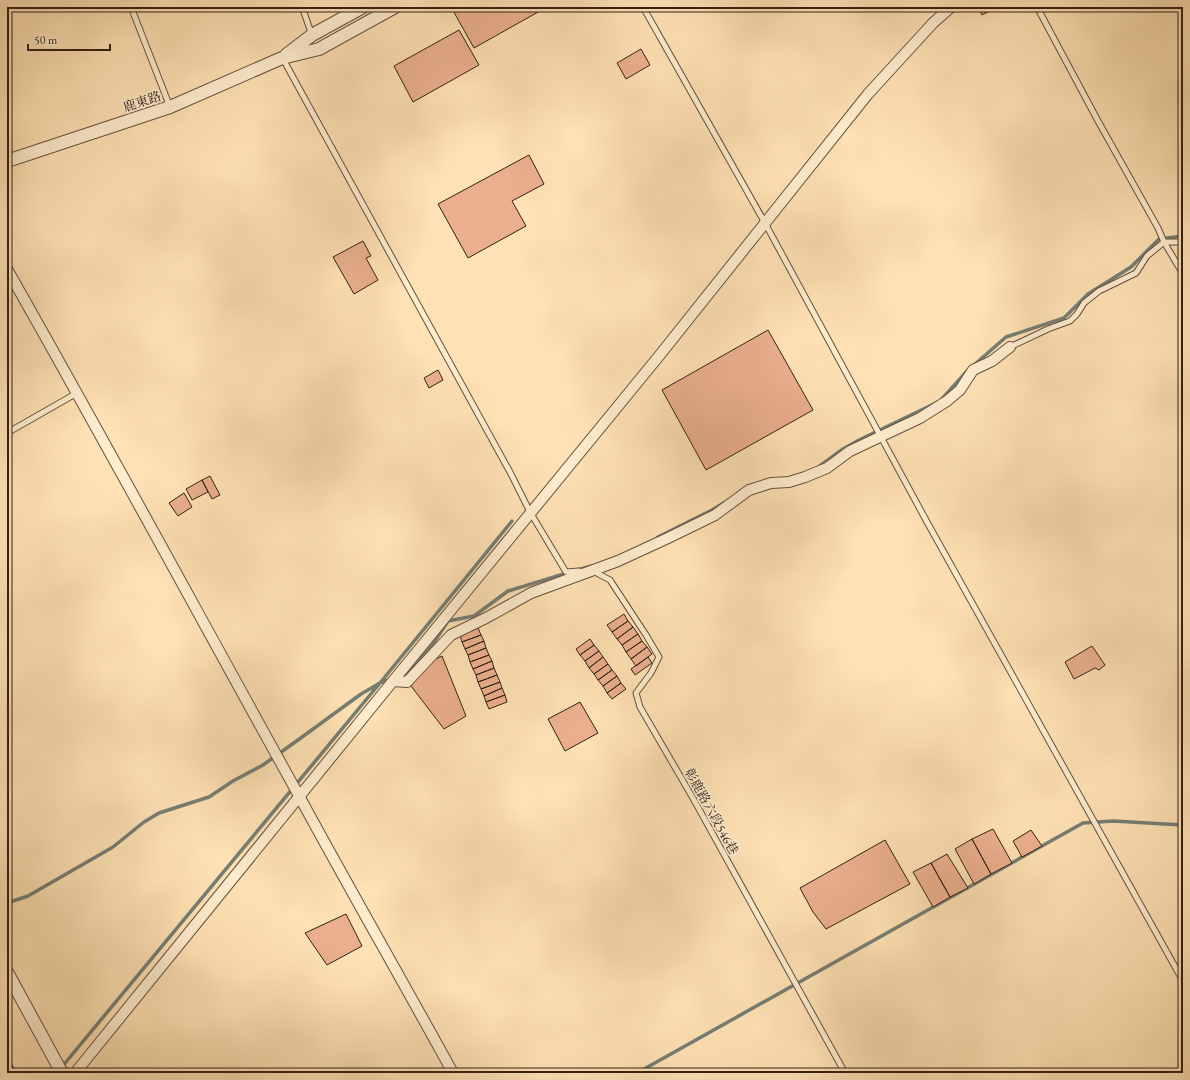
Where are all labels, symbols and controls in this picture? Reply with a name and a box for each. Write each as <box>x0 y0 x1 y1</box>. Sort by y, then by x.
scale bar <box>28 26 110 52</box>
text: 50 m <box>34 32 58 48</box>
street label: 鹿東路 <box>121 87 163 116</box>
street label: 彰鹿路六段546巷 <box>681 765 742 858</box>

